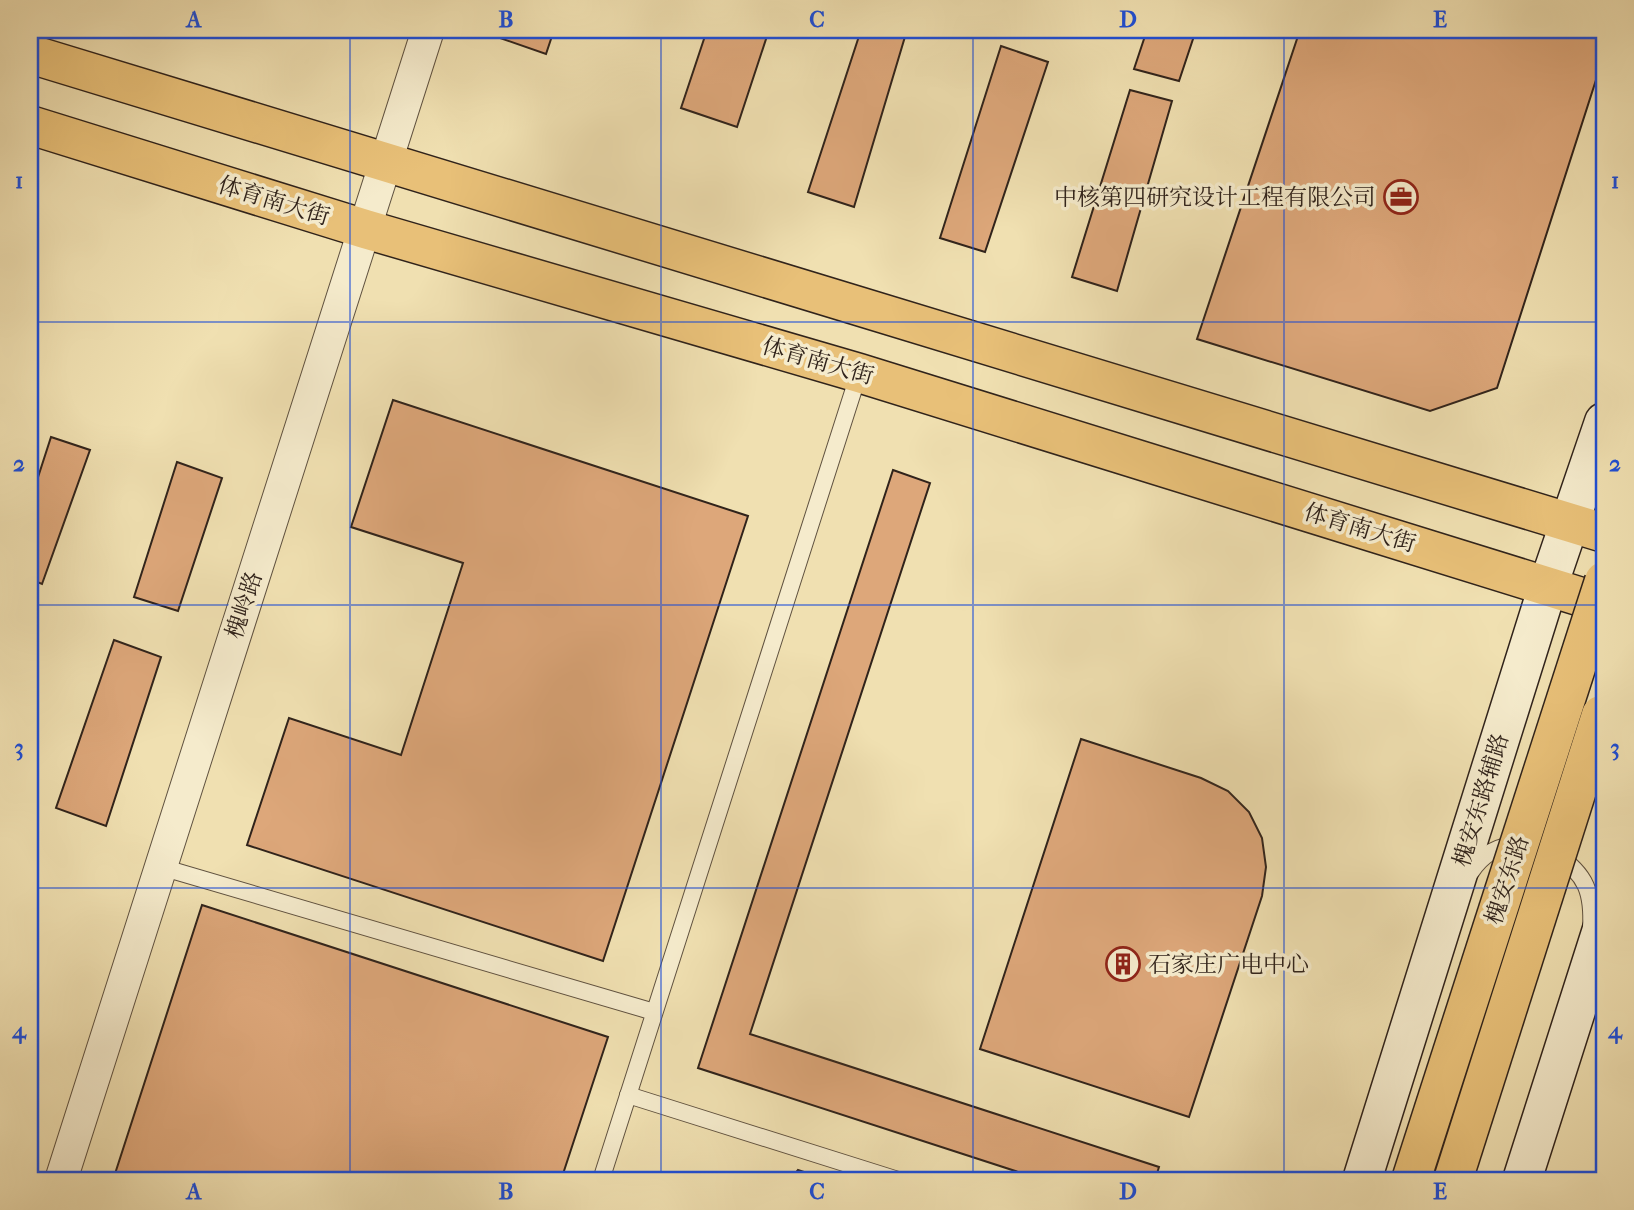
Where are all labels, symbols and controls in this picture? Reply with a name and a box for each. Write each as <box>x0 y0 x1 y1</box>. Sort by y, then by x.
text: A <box>185 6 203 33</box>
text: B <box>499 6 514 33</box>
text: C <box>809 6 825 33</box>
text: D <box>1119 6 1137 33</box>
text: E <box>1433 6 1447 33</box>
text: 1 <box>15 167 23 194</box>
text: 1 <box>1611 167 1619 194</box>
street label: 体育南大街 <box>215 171 333 231</box>
office icon: 中核第四研究设计工程有限公司 <box>1382 178 1420 216</box>
place label: 中核第四研究设计工程有限公司 <box>1054 184 1376 211</box>
street label: 体育南大街 <box>759 332 877 390</box>
text: 2 <box>13 450 25 477</box>
text: 2 <box>1609 450 1621 477</box>
street label: 体育南大街 <box>1301 498 1419 558</box>
street label: 槐岭路 <box>220 568 268 642</box>
street label: 槐安东路辅路 <box>1448 730 1514 870</box>
text: 3 <box>14 734 24 761</box>
text: 3 <box>1610 734 1620 761</box>
street label: 槐安东路 <box>1480 832 1534 928</box>
building icon: 石家庄广电中心 <box>1104 945 1142 983</box>
place label: 石家庄广电中心 <box>1148 951 1309 978</box>
text: 4 <box>11 1017 27 1044</box>
text: 4 <box>1607 1017 1623 1044</box>
text: A <box>185 1178 203 1205</box>
text: B <box>499 1178 514 1205</box>
text: C <box>809 1178 825 1205</box>
text: D <box>1119 1178 1137 1205</box>
text: E <box>1433 1178 1447 1205</box>

